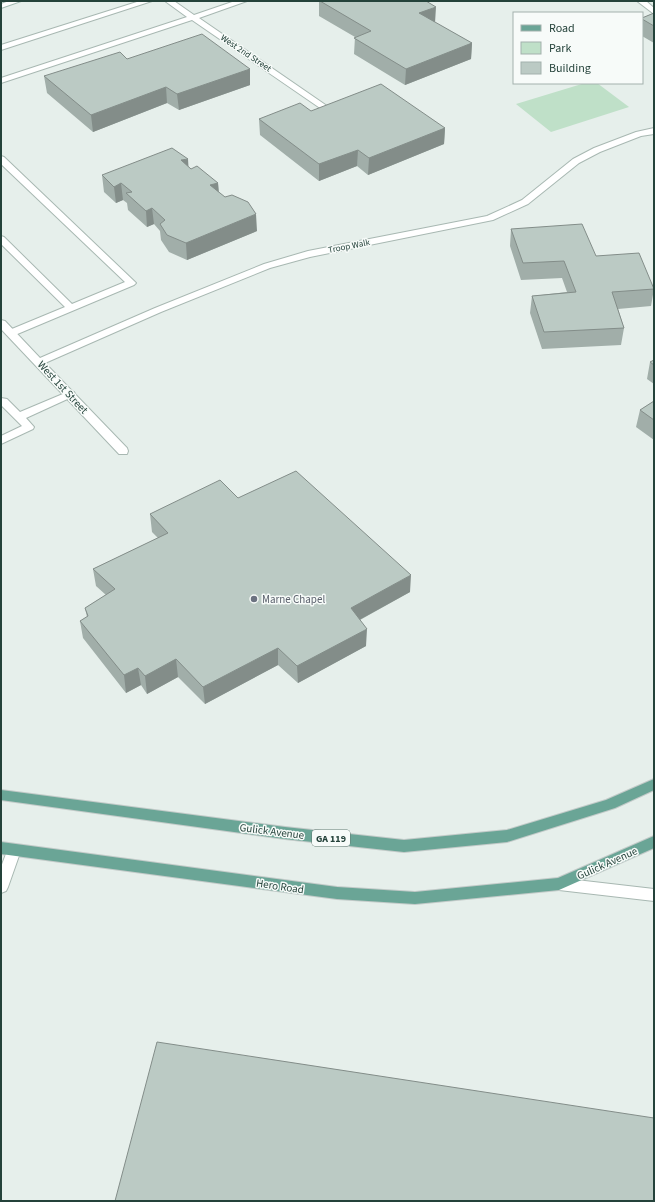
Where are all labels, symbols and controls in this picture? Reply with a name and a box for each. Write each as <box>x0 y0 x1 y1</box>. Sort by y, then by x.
legend <box>513 12 643 84</box>
text: Road <box>549 20 575 37</box>
street label: West 2nd Street <box>218 32 274 75</box>
text: Park <box>549 40 571 57</box>
text: Building <box>549 60 591 77</box>
street label: Troop Walk <box>327 236 372 257</box>
street label: West 1st Street <box>34 357 91 417</box>
place label: Marne Chapel <box>262 592 325 607</box>
marker: Marne Chapel <box>249 594 259 604</box>
street label: Gulick Avenue <box>239 820 306 843</box>
road number: GA 119 <box>312 830 350 846</box>
street label: Gulick Avenue <box>575 843 640 883</box>
street label: Hero Road <box>255 876 305 897</box>

